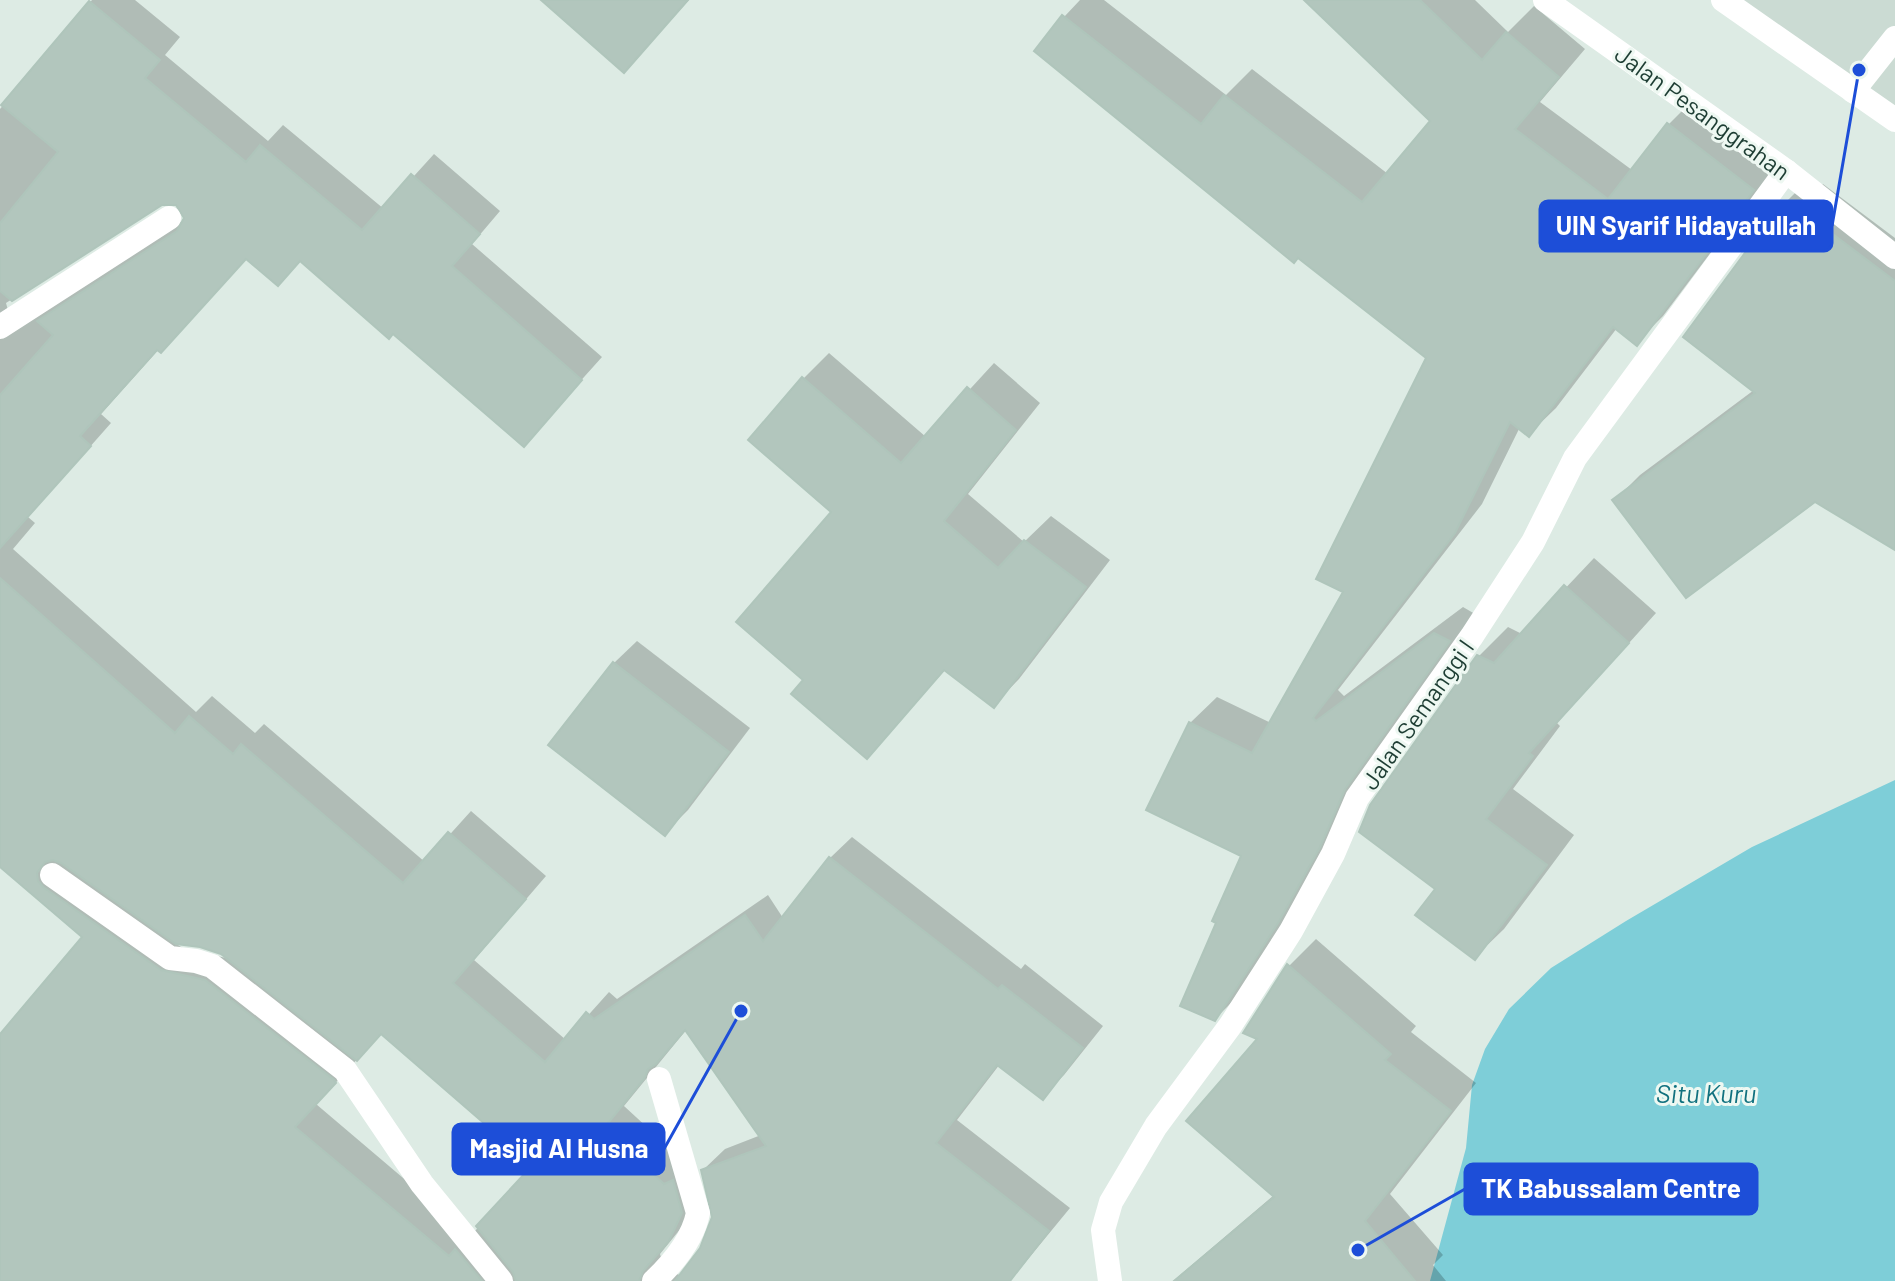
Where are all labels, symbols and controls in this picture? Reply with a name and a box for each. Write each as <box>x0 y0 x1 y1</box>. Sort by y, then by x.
street label: Jalan Pesanggrahan <box>1610 39 1796 185</box>
callout: UIN Syarif Hidayatullah <box>1540 201 1832 251</box>
text: UIN Syarif Hidayatullah <box>1556 209 1816 240</box>
street label: Jalan Semanggi I <box>1355 633 1479 795</box>
water label: Situ Kuru <box>1656 1077 1756 1108</box>
callout: Masjid Al Husna <box>453 1124 664 1174</box>
text: Masjid Al Husna <box>469 1132 649 1163</box>
callout: TK Babussalam Centre <box>1465 1164 1757 1214</box>
text: TK Babussalam Centre <box>1481 1172 1741 1203</box>

